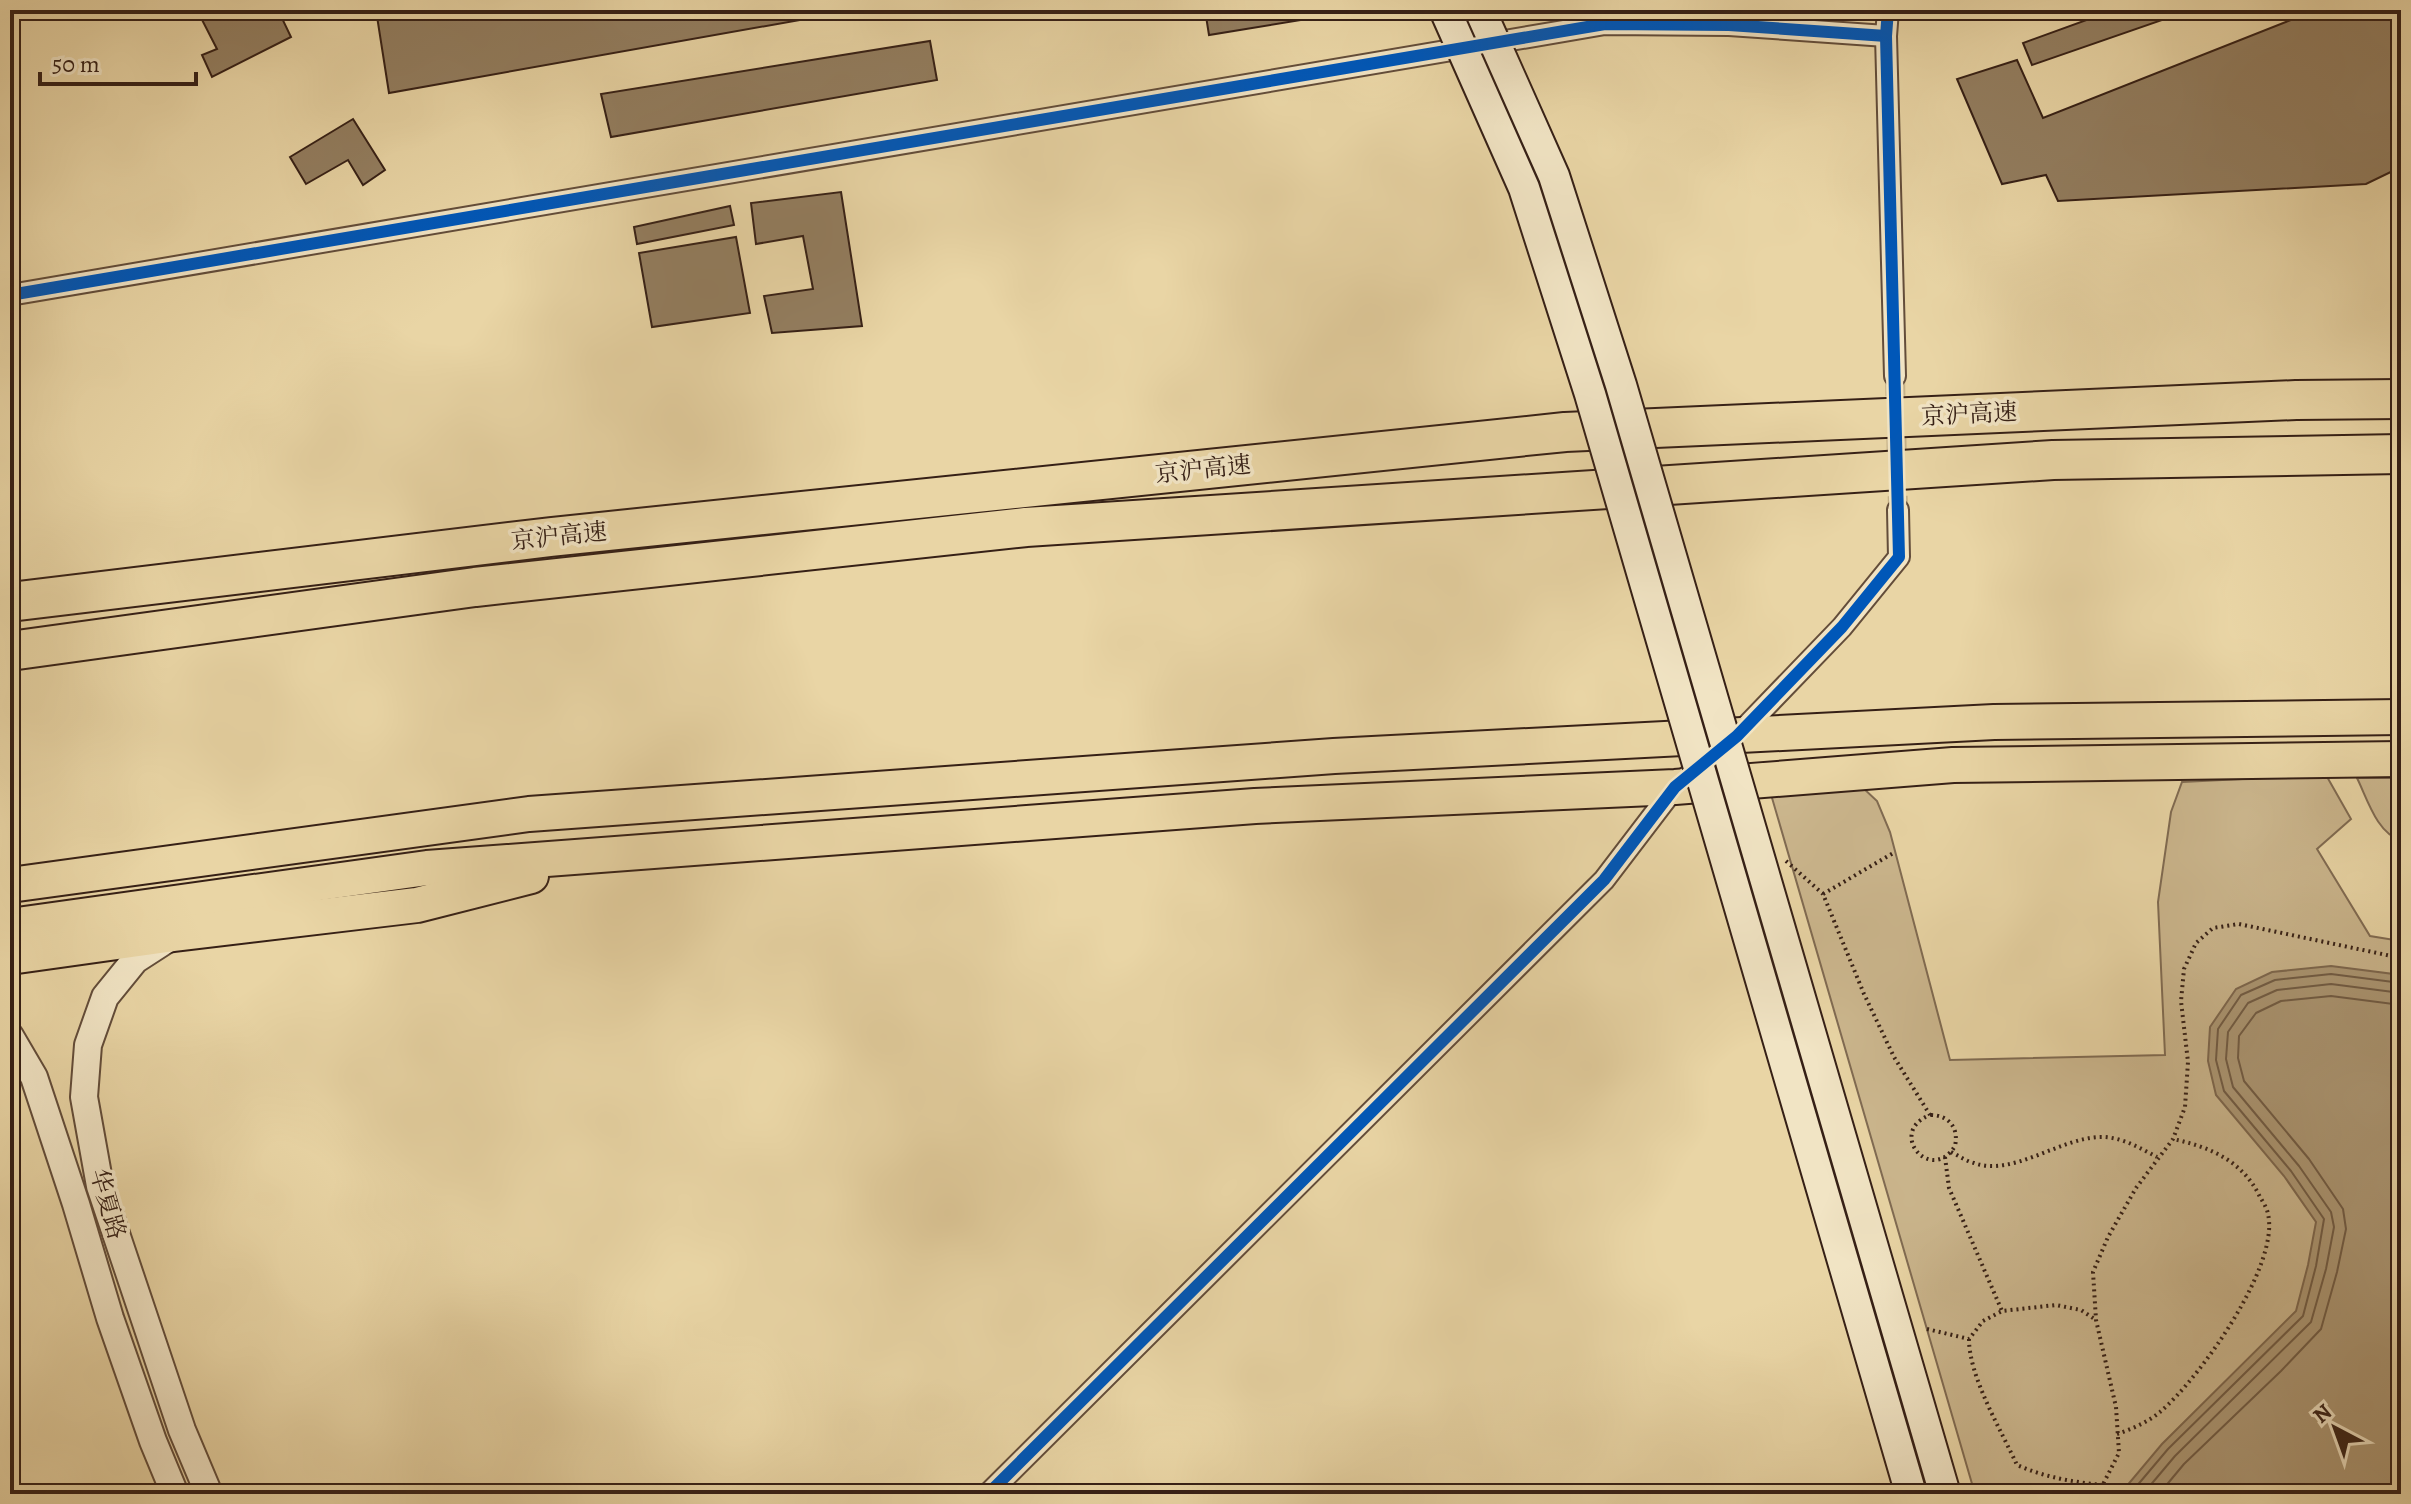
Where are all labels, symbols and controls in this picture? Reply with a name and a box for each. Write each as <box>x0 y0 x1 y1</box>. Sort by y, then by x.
scale bar <box>40 36 196 86</box>
text: 50 m <box>52 48 100 80</box>
street label: 京沪高速 <box>1920 396 2018 432</box>
street label: 京沪高速 <box>1154 448 1252 490</box>
street label: 京沪高速 <box>510 515 608 557</box>
street label: 华夏路 <box>83 1165 133 1243</box>
north arrow <box>2295 1388 2375 1468</box>
text: N <box>2307 1397 2338 1430</box>

